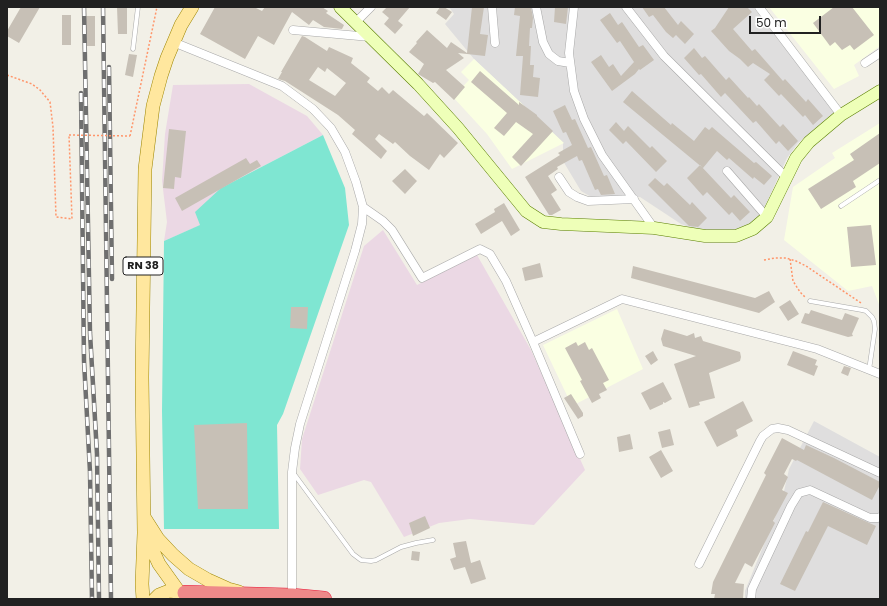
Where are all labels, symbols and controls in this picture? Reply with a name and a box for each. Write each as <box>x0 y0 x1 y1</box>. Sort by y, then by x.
scale bar <box>751 8 823 34</box>
text: 50 m <box>756 14 787 31</box>
road number: RN 38 <box>123 257 163 275</box>

